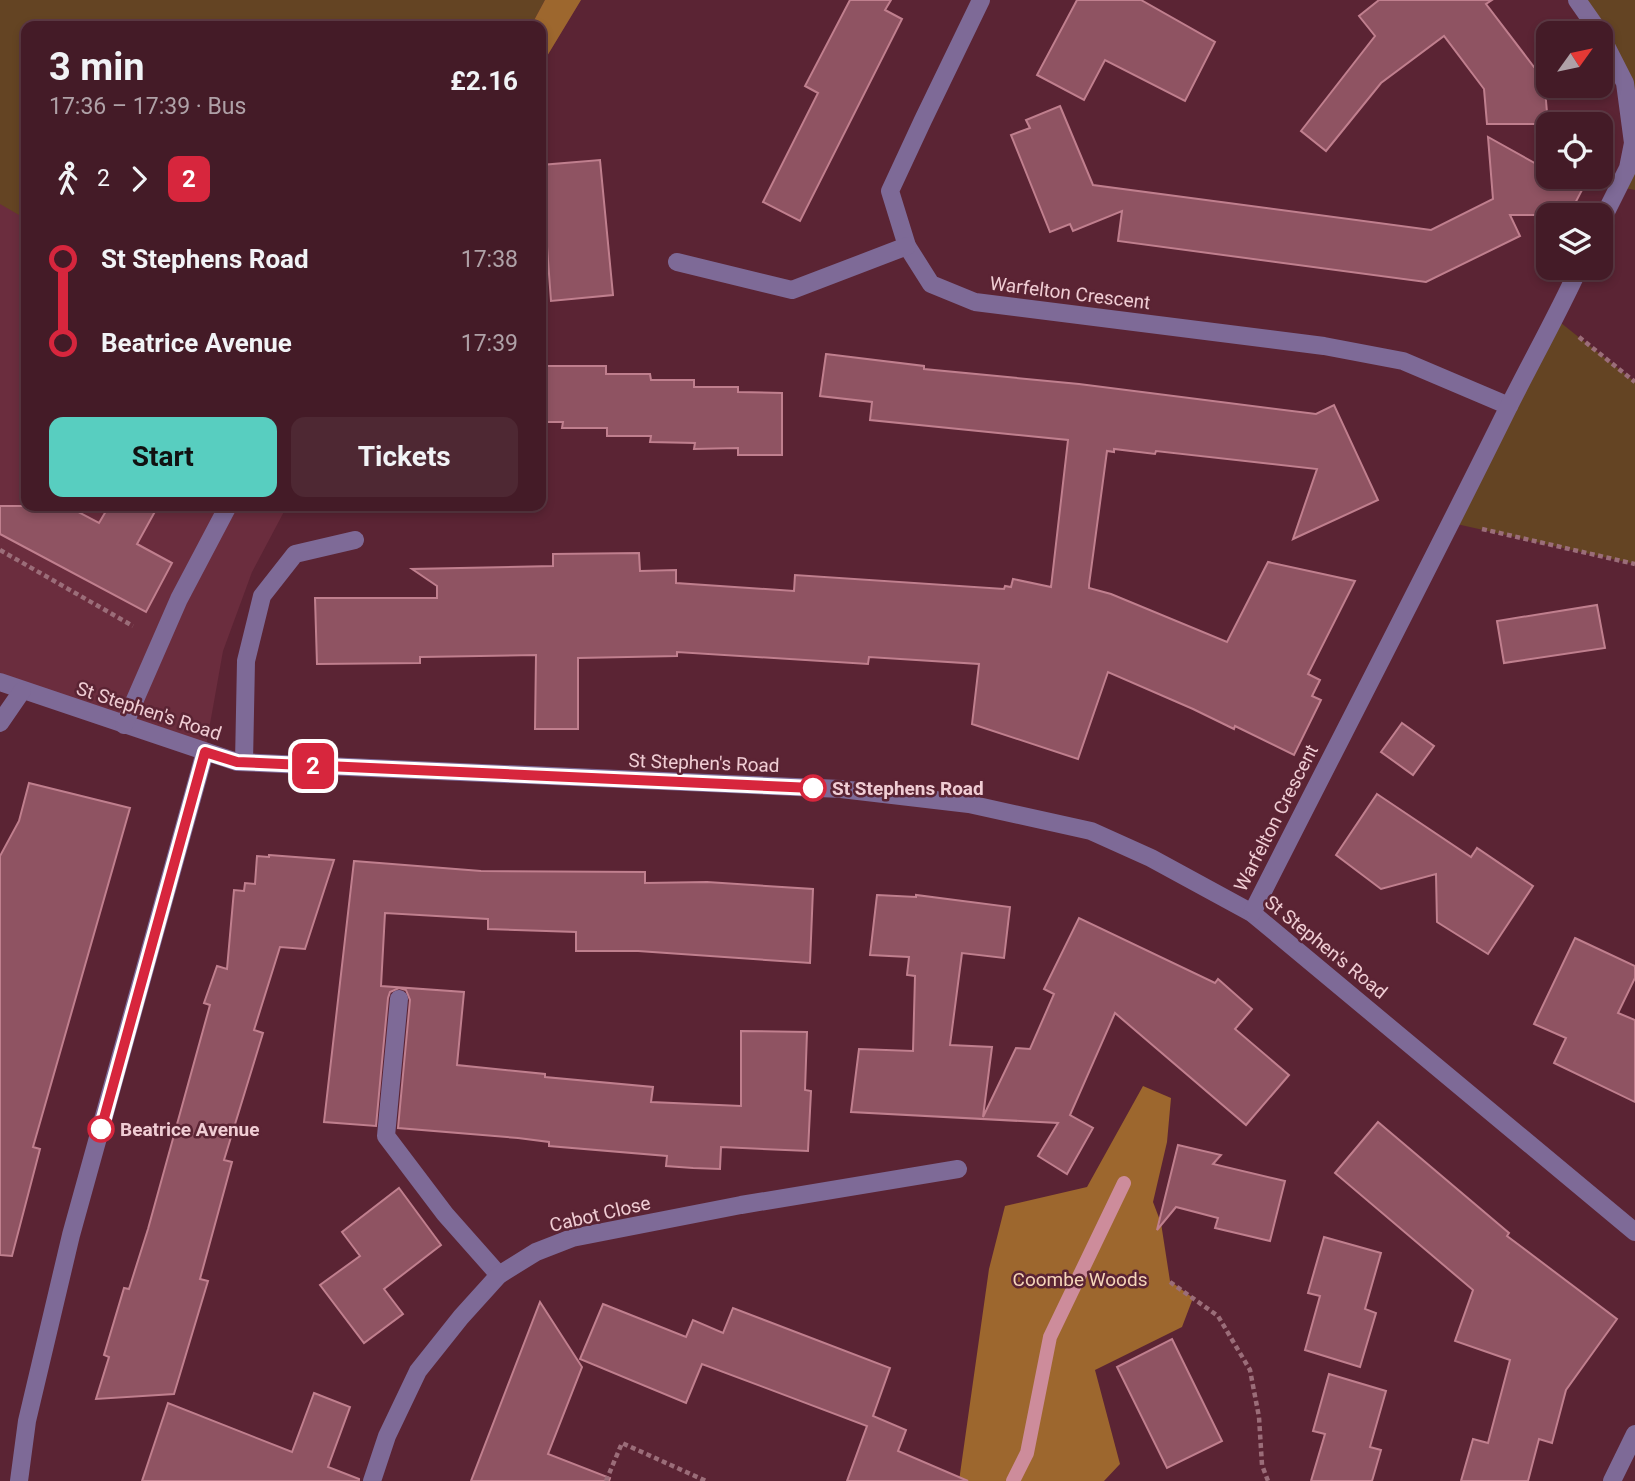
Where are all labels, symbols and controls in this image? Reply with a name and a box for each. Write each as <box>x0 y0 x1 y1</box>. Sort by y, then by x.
north arrow <box>1536 21 1614 98</box>
map controls <box>1536 21 1613 280</box>
text: 3 min <box>49 45 145 89</box>
text: £2.16 <box>450 66 518 96</box>
text: 17:36 – 17:39 · Bus <box>49 93 246 120</box>
button: locate <box>1536 112 1613 189</box>
icon: walk <box>49 160 87 198</box>
icon: forward <box>120 160 158 198</box>
text: 2 <box>97 165 110 192</box>
text: 2 <box>182 165 196 193</box>
button: layers <box>1536 203 1613 280</box>
text: St Stephens Road <box>101 244 309 274</box>
text: 17:38 <box>461 246 518 273</box>
street label: Warfelton Crescent <box>988 272 1152 314</box>
text: Beatrice Avenue <box>101 328 292 358</box>
text: 17:39 <box>461 330 518 357</box>
button: Start <box>49 417 277 497</box>
button: Tickets <box>291 417 518 497</box>
street label: St Stephen's Road <box>74 677 224 745</box>
street label: Warfelton Crescent <box>1229 741 1323 895</box>
line badge: 2 <box>290 743 336 789</box>
street label: St Stephen's Road <box>628 749 780 777</box>
text: 2 <box>306 752 320 780</box>
marker: St Stephens Road <box>800 775 826 801</box>
place label: St Stephens Road <box>832 777 984 800</box>
street label: St Stephen's Road <box>1260 890 1392 1004</box>
marker: Beatrice Avenue <box>88 1116 114 1142</box>
place label: Beatrice Avenue <box>120 1118 259 1141</box>
street label: Cabot Close <box>547 1191 653 1237</box>
park label: Coombe Woods <box>1013 1268 1147 1291</box>

